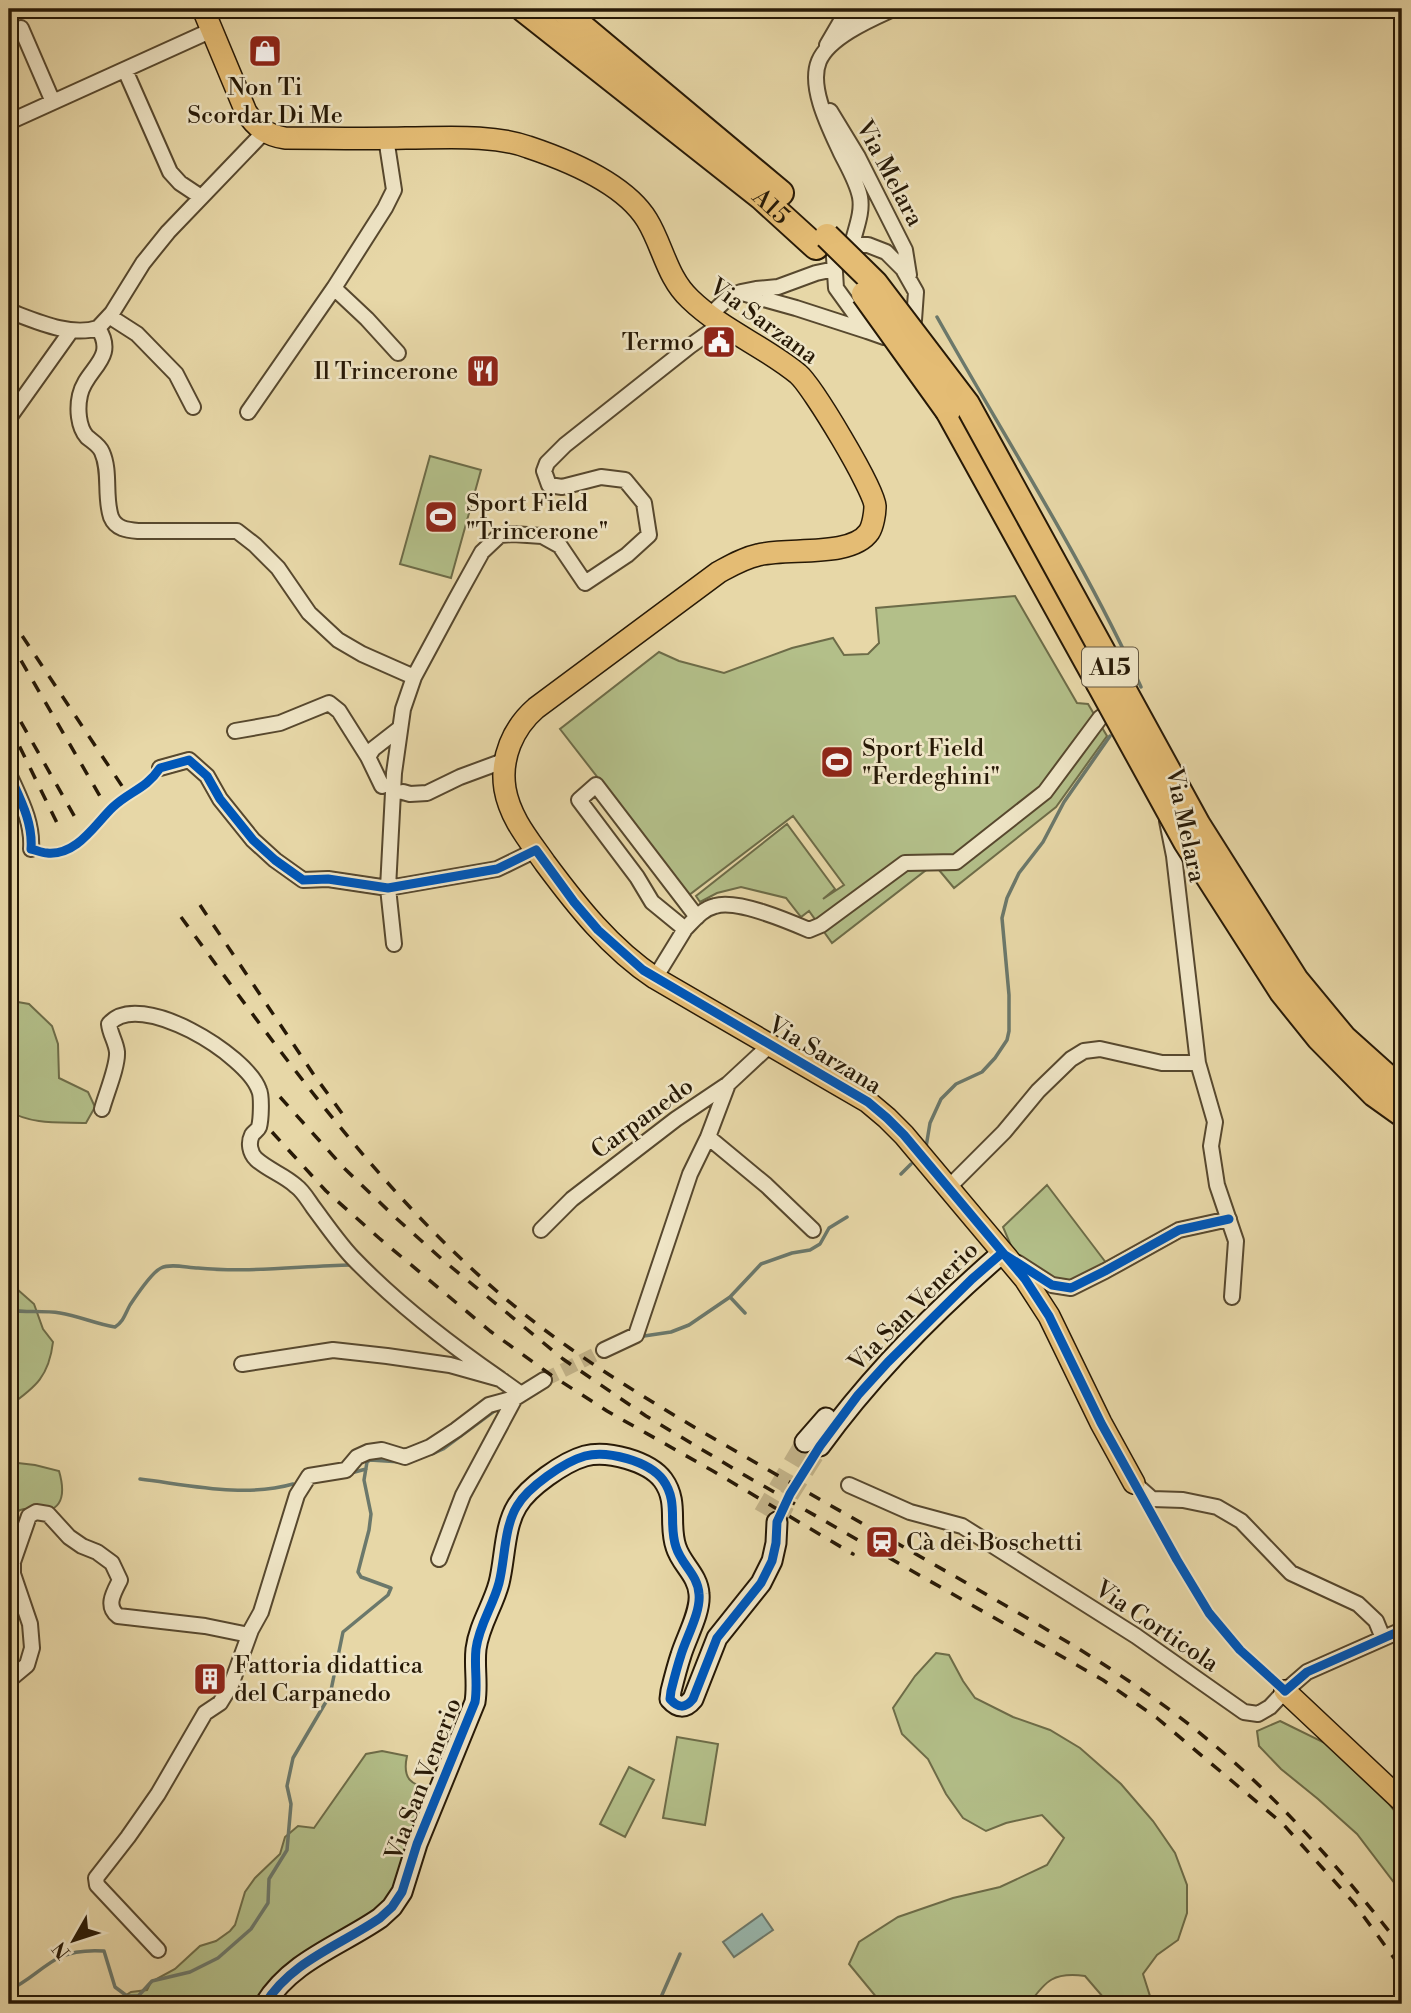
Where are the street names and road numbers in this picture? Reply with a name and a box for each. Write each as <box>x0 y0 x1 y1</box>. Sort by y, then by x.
street label: Via Melara <box>848 114 930 232</box>
street label: A15 <box>745 182 795 232</box>
street label: Via Sarzana <box>702 272 824 372</box>
road number: A15 <box>1082 648 1138 687</box>
street label: Via Melara <box>1158 764 1212 886</box>
street label: Via Sarzana <box>761 1010 887 1102</box>
street label: Carpanedo <box>586 1072 700 1166</box>
street label: Via San Venerio <box>842 1235 985 1379</box>
street label: Via Corticola <box>1088 1574 1225 1680</box>
street label: Via San Venerio <box>379 1694 469 1866</box>

